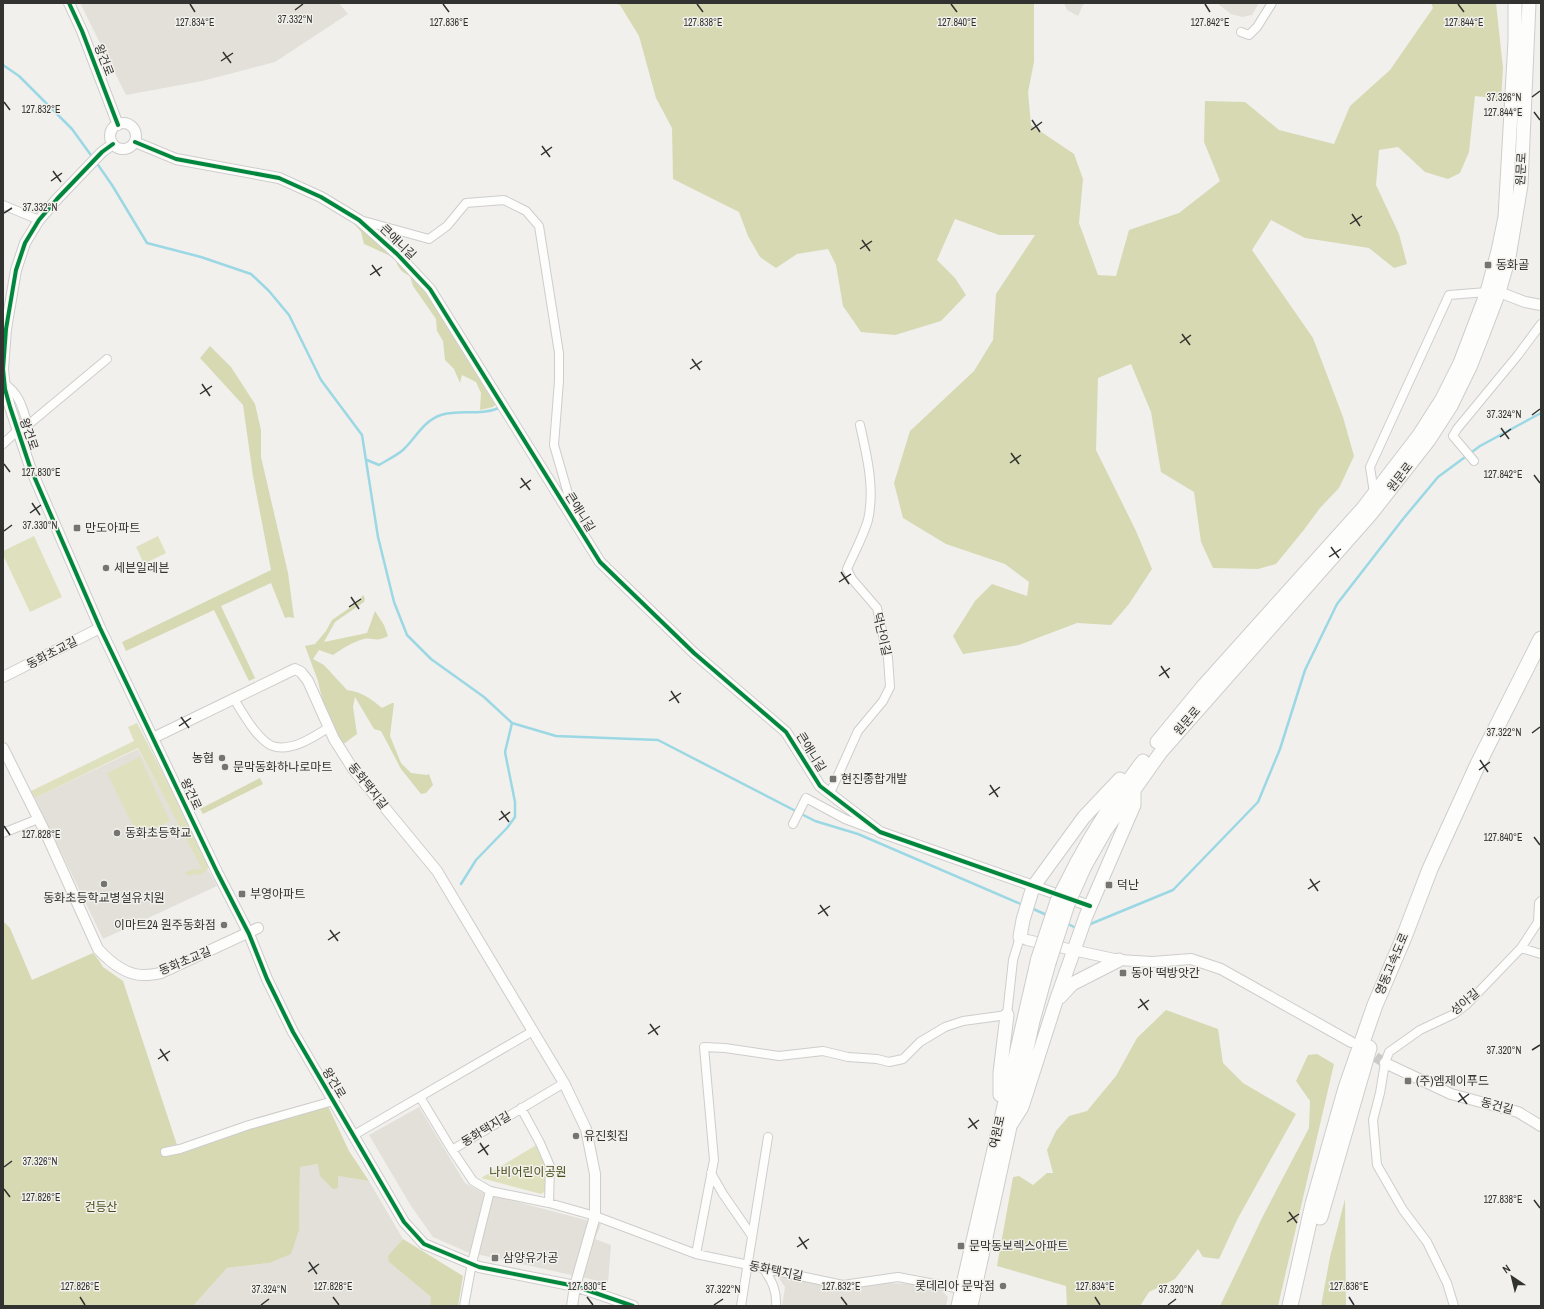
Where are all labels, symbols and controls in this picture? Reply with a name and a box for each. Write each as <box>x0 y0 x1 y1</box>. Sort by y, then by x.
text: 37.332°N <box>278 13 313 26</box>
text: 127.834°E <box>175 16 215 29</box>
text: 127.836°E <box>429 16 469 29</box>
text: 127.838°E <box>683 16 723 29</box>
text: 127.840°E <box>937 16 977 29</box>
text: 127.842°E <box>1190 16 1230 29</box>
text: 127.844°E <box>1444 16 1484 29</box>
street label: 왕건로 <box>91 42 117 78</box>
text: 37.326°N <box>1487 91 1522 104</box>
text: 127.832°E <box>21 103 61 116</box>
text: 127.844°E <box>1483 106 1523 119</box>
street label: 원문로 <box>1512 152 1530 186</box>
text: 37.332°N <box>23 201 58 214</box>
street label: 큰애니길 <box>377 221 419 263</box>
place label: 동화골 <box>1496 257 1529 273</box>
marker: 동화골 <box>1483 260 1493 270</box>
text: 37.324°N <box>1487 408 1522 421</box>
street label: 왕건로 <box>16 416 42 452</box>
street label: 원문로 <box>1383 459 1417 495</box>
text: 127.830°E <box>21 466 61 479</box>
text: 127.842°E <box>1483 468 1523 481</box>
street label: 큰애니길 <box>562 489 598 535</box>
text: 37.330°N <box>23 519 58 532</box>
place label: 만도아파트 <box>85 520 140 536</box>
marker: 만도아파트 <box>72 523 82 533</box>
place label: 세븐일레븐 <box>114 560 169 576</box>
marker: 세븐일레븐 <box>101 563 111 573</box>
street label: 덕난이길 <box>869 611 895 657</box>
street label: 동화초교길 <box>24 633 80 673</box>
street label: 원문로 <box>1170 703 1204 739</box>
text: 37.322°N <box>1487 726 1522 739</box>
street label: 큰애니길 <box>793 729 829 775</box>
place label: 농협 <box>192 750 214 766</box>
marker: 농협 <box>217 753 227 763</box>
place label: 문막동화하나로마트 <box>233 759 332 775</box>
street label: 동화택지길 <box>345 759 391 813</box>
marker: 문막동화하나로마트 <box>220 762 230 772</box>
place label: 현진종합개발 <box>841 771 907 787</box>
marker: 현진종합개발 <box>828 774 838 784</box>
street label: 왕건로 <box>177 776 205 812</box>
place label: 동화초등학교 <box>125 825 191 841</box>
text: 127.828°E <box>21 828 61 841</box>
marker: 동화초등학교 <box>112 828 122 838</box>
text: 127.840°E <box>1483 831 1523 844</box>
place label: 덕난 <box>1117 877 1139 893</box>
marker: 동화초등학교병설유치원 <box>99 879 109 889</box>
marker: 덕난 <box>1104 880 1114 890</box>
place label: 부영아파트 <box>250 886 305 902</box>
marker: 부영아파트 <box>237 889 247 899</box>
place label: 동화초등학교병설유치원 <box>43 890 165 906</box>
place label: 이마트24 원주동화점 <box>114 917 216 933</box>
marker: 이마트24 원주동화점 <box>219 920 229 930</box>
street label: 영동고속도로 <box>1372 930 1412 998</box>
street label: 동화초교길 <box>156 943 214 979</box>
place label: 동아 떡방앗간 <box>1131 965 1200 981</box>
marker: 동아 떡방앗간 <box>1118 968 1128 978</box>
street label: 성아길 <box>1447 985 1483 1019</box>
text: 37.320°N <box>1487 1044 1522 1057</box>
street label: 왕건로 <box>319 1065 349 1101</box>
place label: (주)엠제이푸드 <box>1416 1073 1489 1089</box>
marker: (주)엠제이푸드 <box>1403 1076 1413 1086</box>
street label: 동건길 <box>1479 1094 1515 1118</box>
street label: 동화택지길 <box>458 1108 514 1150</box>
street label: 여원로 <box>985 1114 1009 1150</box>
place label: 유진횟집 <box>584 1128 628 1144</box>
marker: 유진횟집 <box>571 1131 581 1141</box>
text: 37.326°N <box>23 1155 58 1168</box>
park label: 나비어린이공원 <box>489 1164 567 1180</box>
text: 127.826°E <box>21 1191 61 1204</box>
text: 127.838°E <box>1483 1193 1523 1206</box>
park label: 건등산 <box>84 1199 118 1215</box>
place label: 문막동보렉스아파트 <box>969 1238 1068 1254</box>
marker: 문막동보렉스아파트 <box>956 1241 966 1251</box>
place label: 삼양유가공 <box>503 1250 558 1266</box>
marker: 삼양유가공 <box>490 1253 500 1263</box>
street label: 동화택지길 <box>747 1257 805 1285</box>
north arrow <box>1492 1257 1532 1297</box>
text: N <box>1500 1261 1513 1276</box>
place label: 롯데리아 문막점 <box>915 1278 995 1294</box>
text: 127.826°E <box>60 1280 100 1293</box>
text: 127.828°E <box>313 1280 353 1293</box>
text: 127.830°E <box>567 1280 607 1293</box>
text: 127.832°E <box>821 1280 861 1293</box>
text: 127.834°E <box>1075 1280 1115 1293</box>
text: 127.836°E <box>1329 1280 1369 1293</box>
marker: 롯데리아 문막점 <box>998 1281 1008 1291</box>
text: 37.324°N <box>252 1283 287 1296</box>
text: 37.322°N <box>706 1283 741 1296</box>
text: 37.320°N <box>1159 1283 1194 1296</box>

